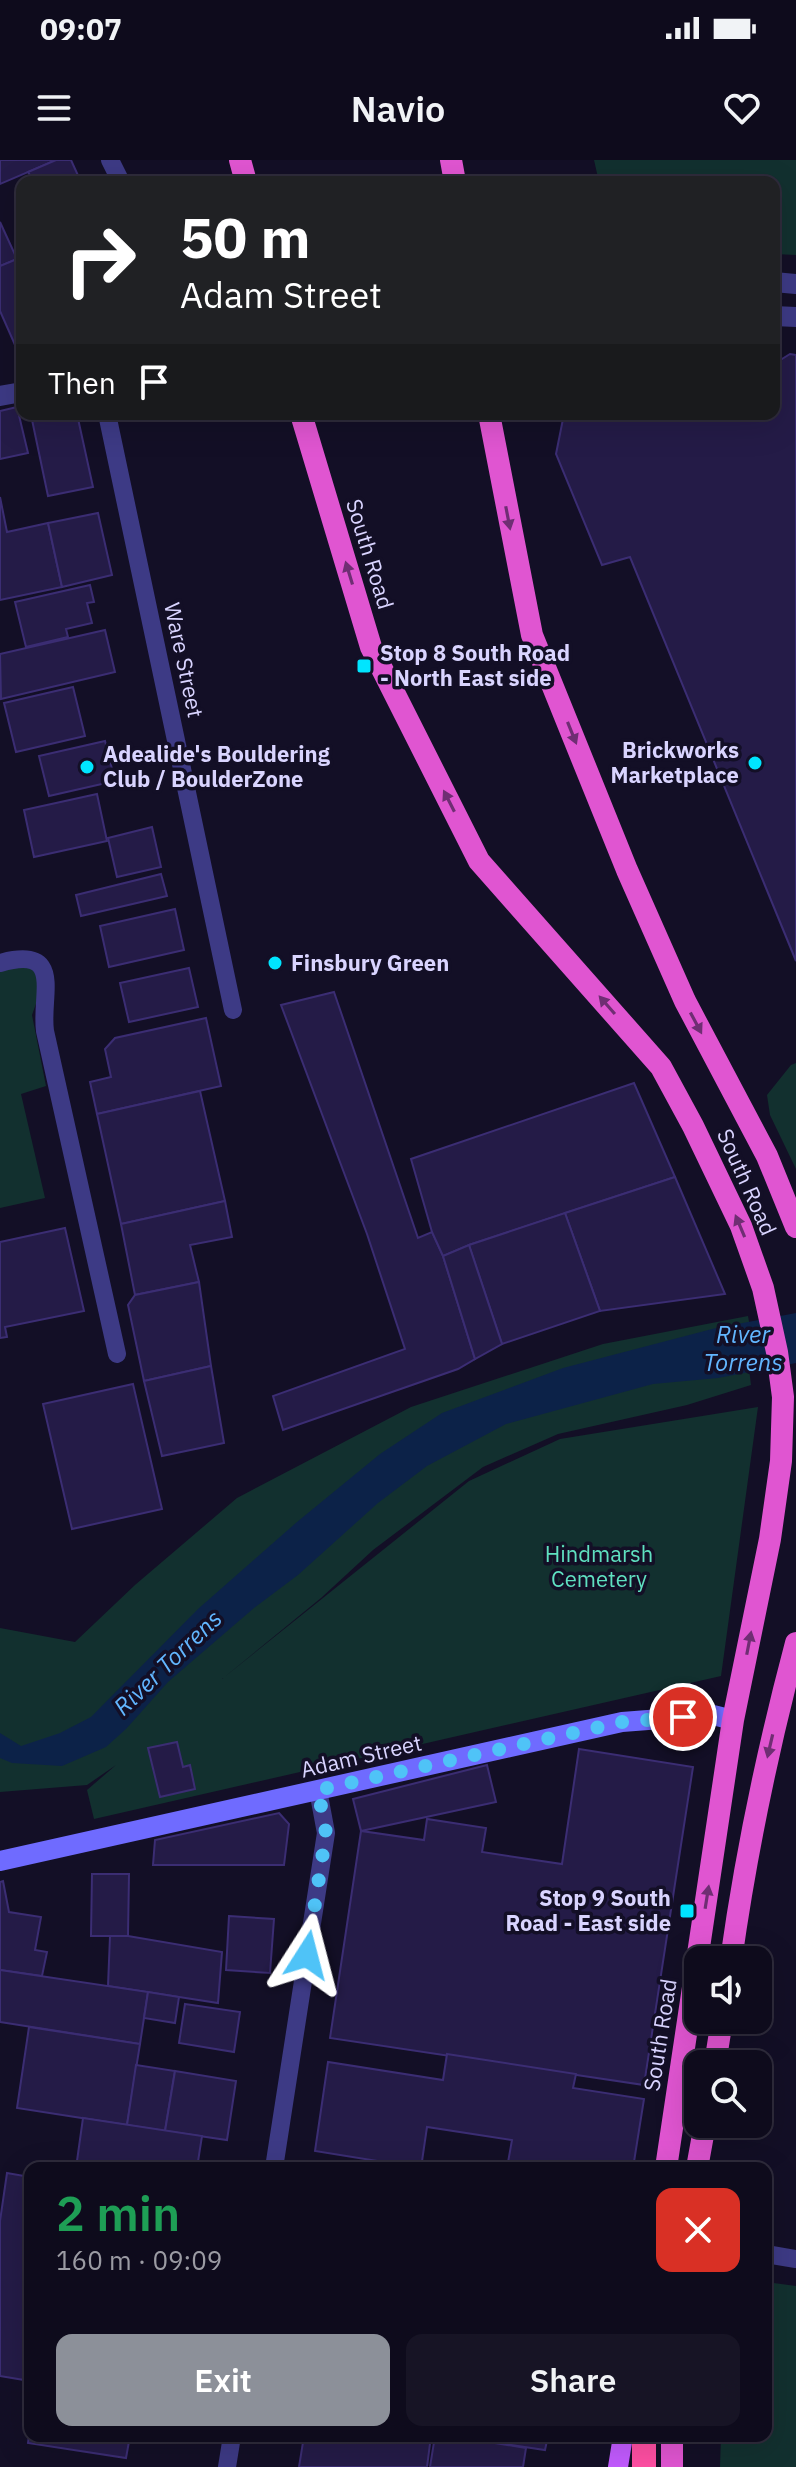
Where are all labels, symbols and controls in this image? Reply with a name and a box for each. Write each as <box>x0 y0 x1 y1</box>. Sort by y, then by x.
text: 09:07 <box>40 9 122 48</box>
text: Navio <box>351 85 445 132</box>
icon: menu <box>32 86 76 130</box>
icon: heart <box>720 86 764 130</box>
text: 50 m <box>180 201 310 273</box>
icon: right <box>48 208 152 312</box>
text: Adam Street <box>180 271 382 318</box>
icon: arrive <box>132 360 176 404</box>
text: Then <box>48 363 116 402</box>
street label: South Road <box>340 495 401 612</box>
one-way arrow <box>502 506 515 531</box>
one-way arrow <box>342 560 355 584</box>
street label: Ware Street <box>158 600 211 720</box>
place label: Stop 8 South Road - North East side <box>380 638 570 692</box>
marker: Stop 8 South Road - North East side <box>355 657 373 675</box>
one-way arrow <box>565 721 578 745</box>
place label: Brickworks Marketplace <box>610 735 739 789</box>
place label: Adealide's Bouldering Club / BoulderZone <box>103 739 331 793</box>
marker: Brickworks Marketplace <box>746 754 764 772</box>
marker: Adealide's Bouldering Club / BoulderZone <box>78 758 96 776</box>
one-way arrow <box>442 789 455 812</box>
place label: Finsbury Green <box>291 948 449 977</box>
marker: Finsbury Green <box>266 954 284 972</box>
one-way arrow <box>599 995 616 1015</box>
one-way arrow <box>690 1012 703 1035</box>
street label: South Road <box>711 1124 784 1240</box>
one-way arrow <box>733 1214 746 1238</box>
water label: River Torrens <box>703 1318 783 1378</box>
park label: Hindmarsh Cemetery <box>545 1539 653 1593</box>
water label: River Torrens <box>106 1603 228 1722</box>
one-way arrow <box>743 1630 755 1655</box>
pin <box>649 1683 717 1751</box>
icon: arrive <box>661 1695 705 1739</box>
street label: Adam Street <box>298 1728 424 1784</box>
one-way arrow <box>763 1734 776 1759</box>
place label: Stop 9 South Road - East side <box>505 1883 671 1937</box>
one-way arrow <box>701 1884 714 1909</box>
marker: Stop 9 South Road - East side <box>678 1902 696 1920</box>
position arrow <box>265 1913 349 1997</box>
map controls <box>684 1946 772 2138</box>
button: sound <box>684 1946 772 2034</box>
street label: South Road <box>636 1977 683 2093</box>
button: search <box>684 2050 772 2138</box>
text: 2 min <box>56 2182 180 2244</box>
button: close <box>656 2188 740 2272</box>
text: 160 m · 09:09 <box>56 2243 222 2277</box>
button: Exit <box>56 2334 390 2426</box>
button: Share <box>406 2334 740 2426</box>

